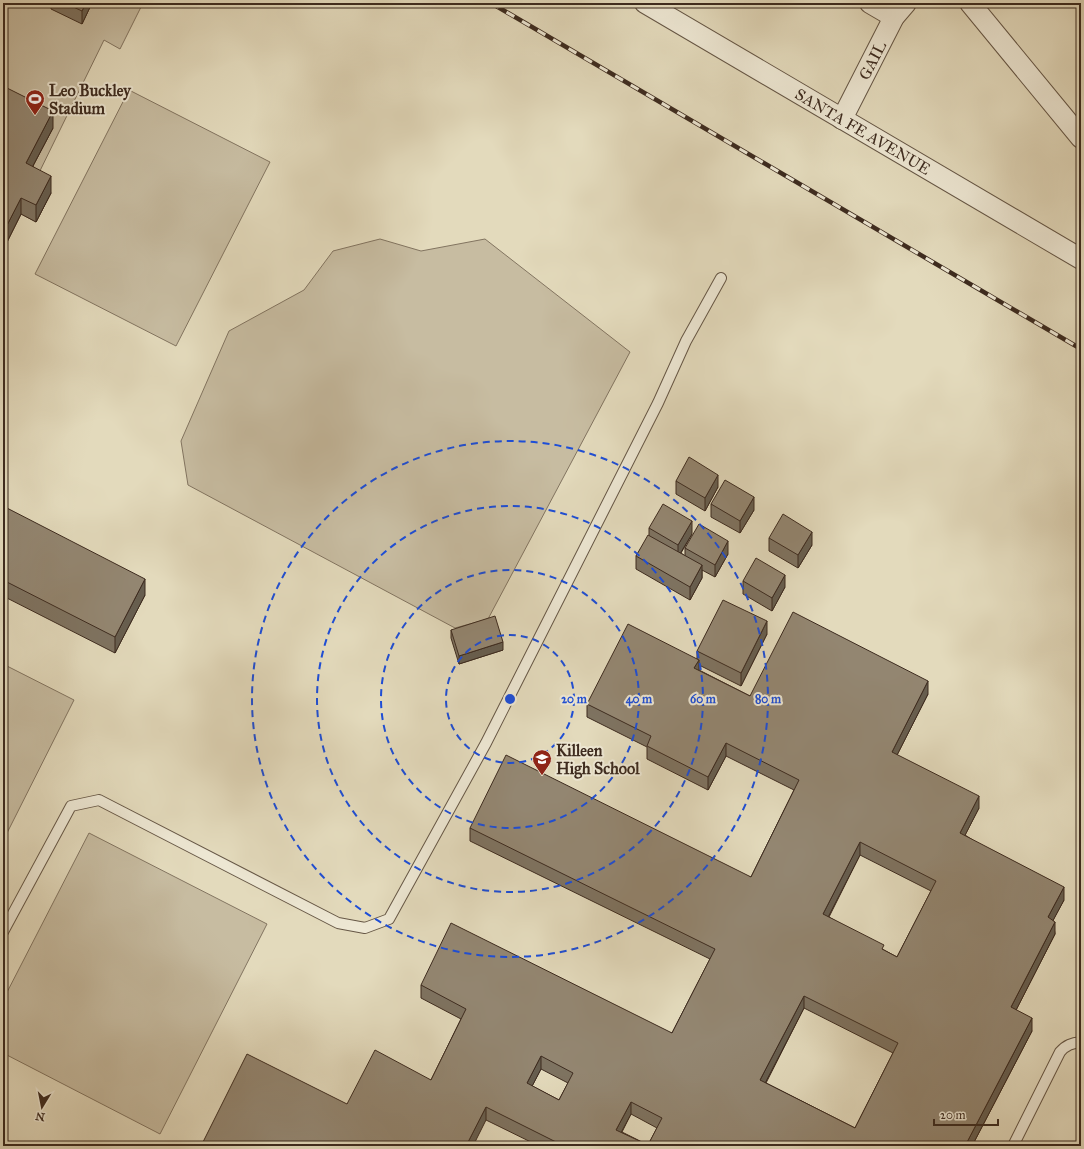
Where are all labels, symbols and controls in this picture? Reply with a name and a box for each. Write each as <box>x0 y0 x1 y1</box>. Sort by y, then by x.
street label: GAIL <box>854 37 890 83</box>
place label: Leo Buckley Stadium <box>49 81 132 118</box>
street label: SANTA FE AVENUE <box>792 84 934 178</box>
sports icon: Leo Buckley Stadium <box>24 88 46 116</box>
centre of rings <box>503 692 517 706</box>
text: 20 m <box>561 692 588 706</box>
text: 40 m <box>626 692 653 707</box>
text: 60 m <box>690 692 717 706</box>
text: 80 m <box>755 692 782 706</box>
place label: Killeen High School <box>556 741 640 779</box>
school or university icon: Killeen High School <box>531 748 553 776</box>
north arrow <box>22 1087 62 1127</box>
scale bar <box>934 1101 998 1127</box>
text: 20 m <box>940 1108 966 1122</box>
text: N <box>34 1109 46 1124</box>

